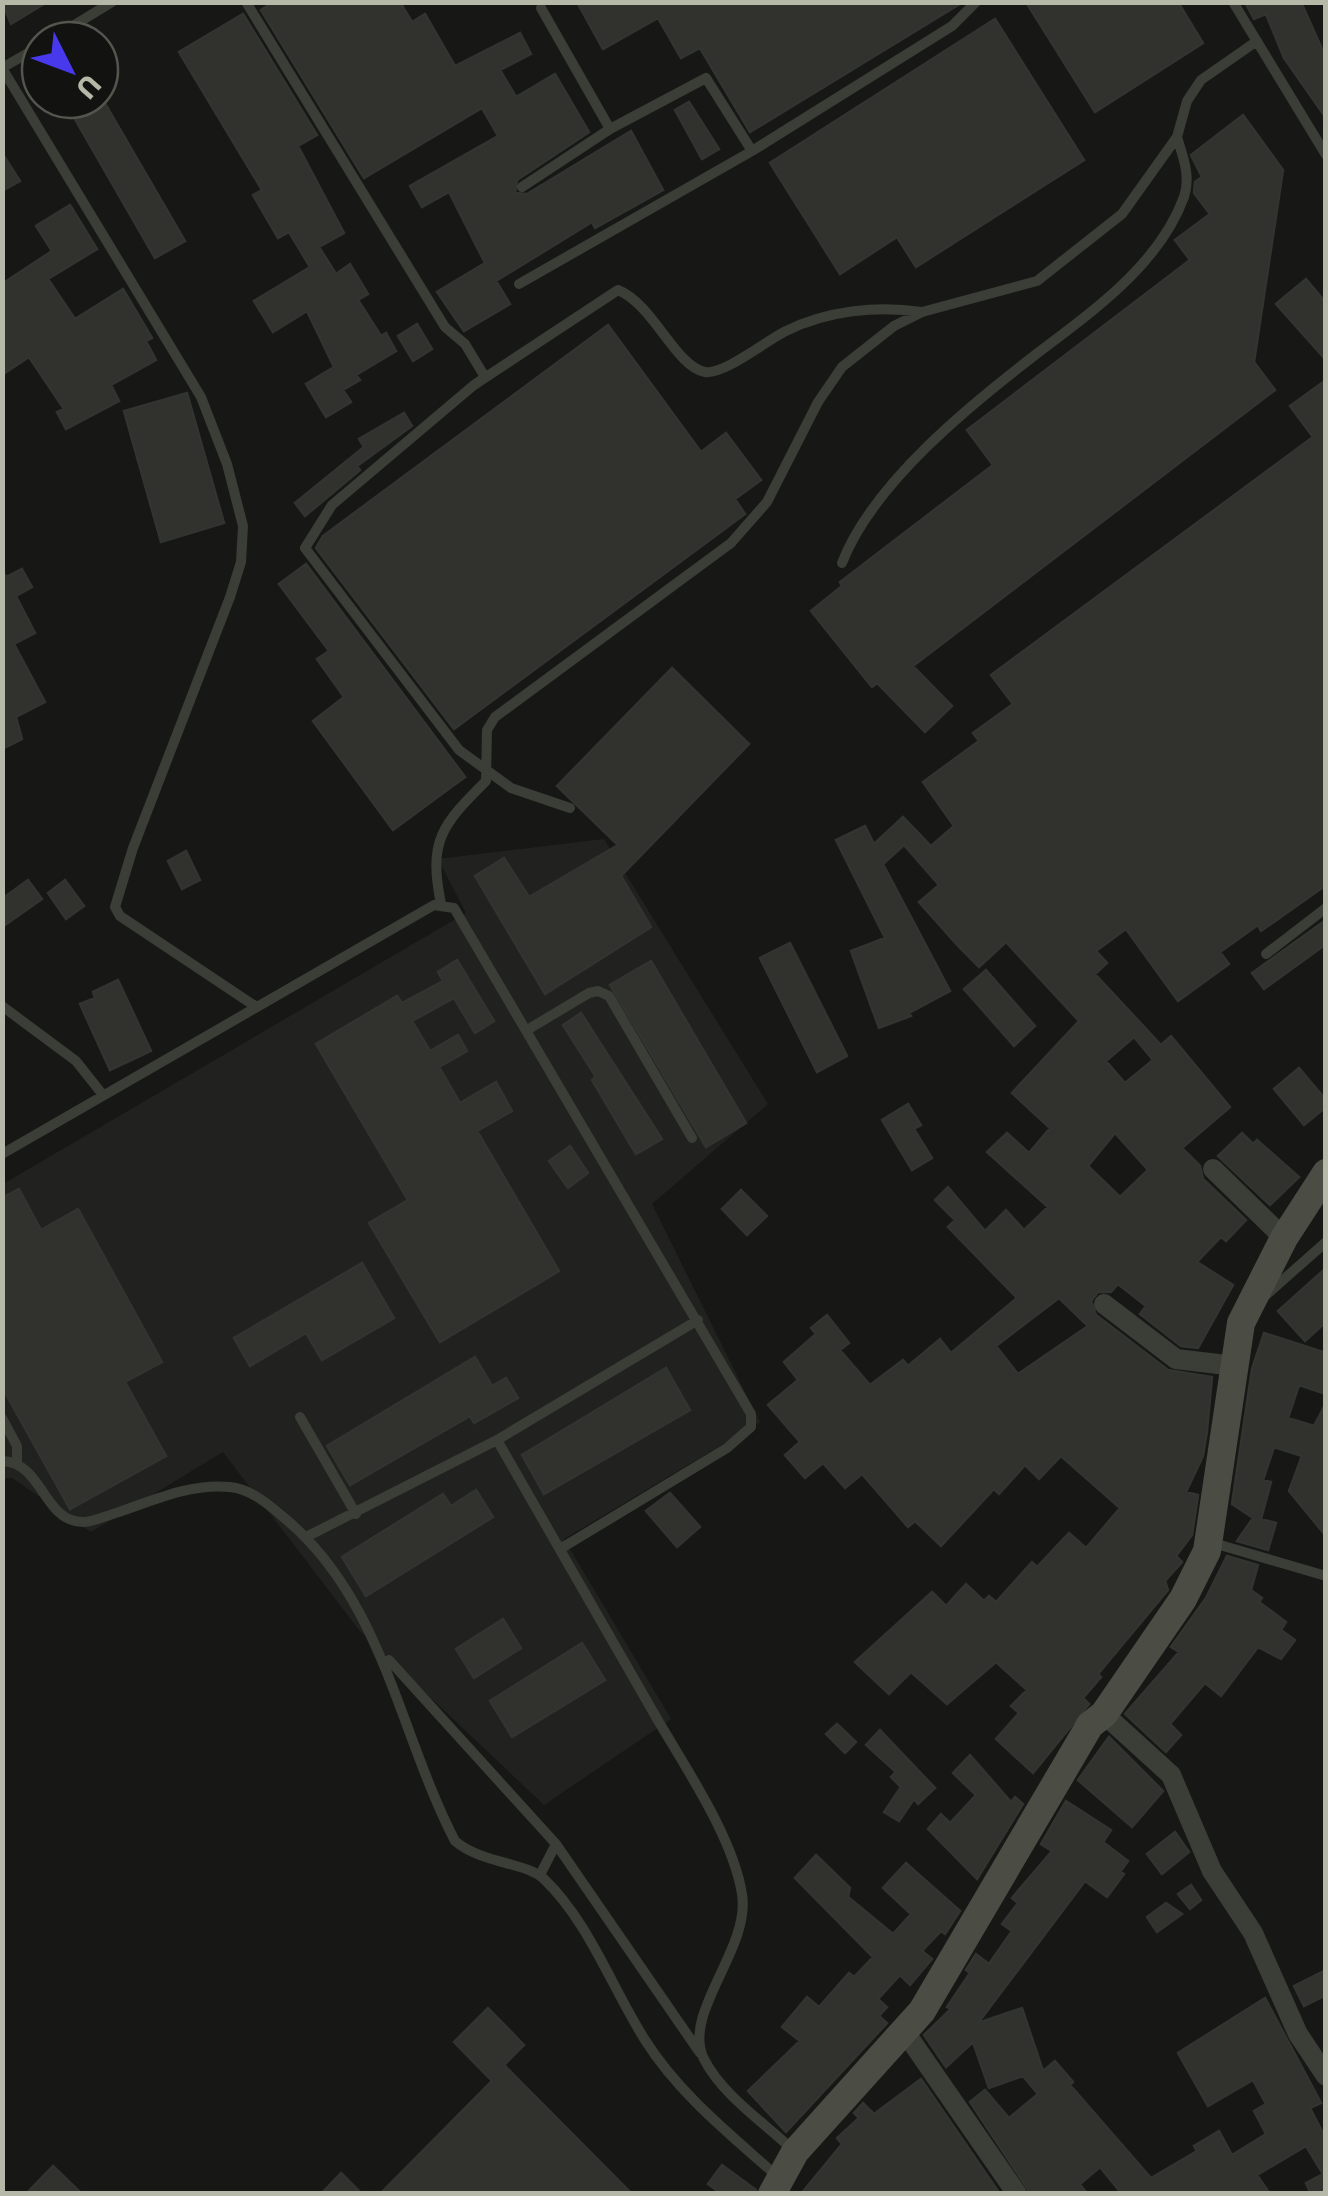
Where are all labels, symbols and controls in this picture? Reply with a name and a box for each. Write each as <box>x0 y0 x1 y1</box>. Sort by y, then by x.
north arrow <box>20 20 120 120</box>
text: U <box>70 68 109 106</box>

